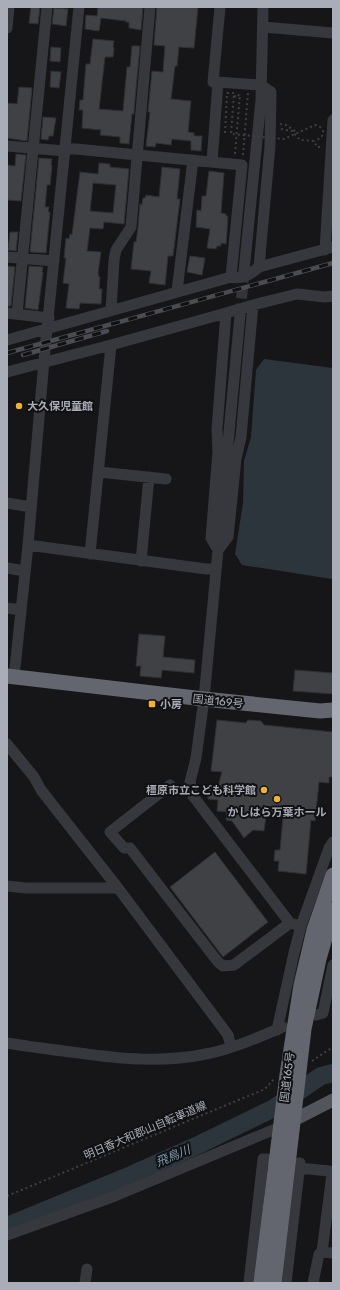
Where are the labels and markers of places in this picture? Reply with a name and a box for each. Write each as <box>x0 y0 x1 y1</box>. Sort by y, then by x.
place label: 大久保児童館 <box>27 400 93 413</box>
marker: 大久保児童館 <box>14 401 24 411</box>
place label: 小房 <box>160 698 182 711</box>
marker: 小房 <box>147 699 157 709</box>
place label: 橿原市立こども科学館 <box>146 784 256 797</box>
marker: 橿原市立こども科学館 <box>259 785 269 795</box>
marker: かしはら万葉ホール <box>272 794 282 804</box>
place label: かしはら万葉ホール <box>228 806 327 819</box>

